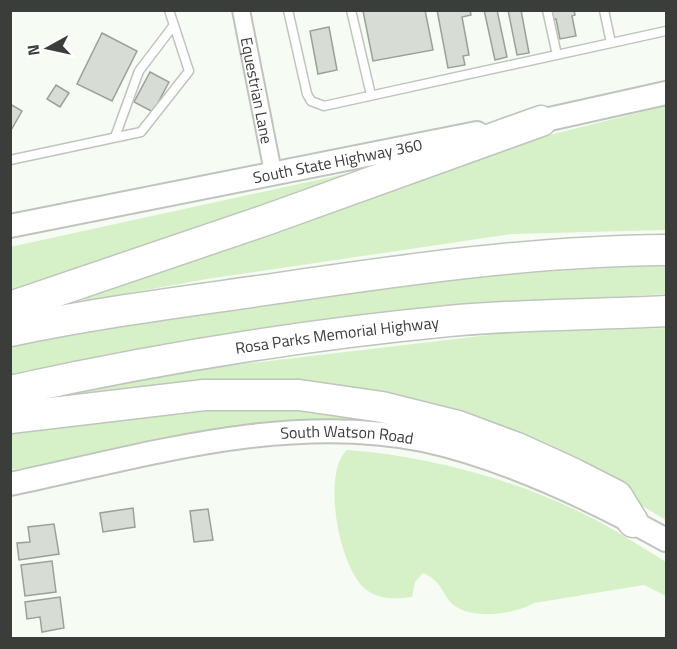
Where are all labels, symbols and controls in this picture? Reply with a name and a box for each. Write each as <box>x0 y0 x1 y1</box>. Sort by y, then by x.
north arrow <box>18 18 78 78</box>
street label: Equestrian Lane <box>235 35 279 146</box>
text: N <box>20 43 46 57</box>
street label: South State Highway 360 <box>251 132 424 189</box>
street label: Rosa Parks Memorial Highway <box>233 310 440 360</box>
street label: South Watson Road <box>279 419 415 450</box>

